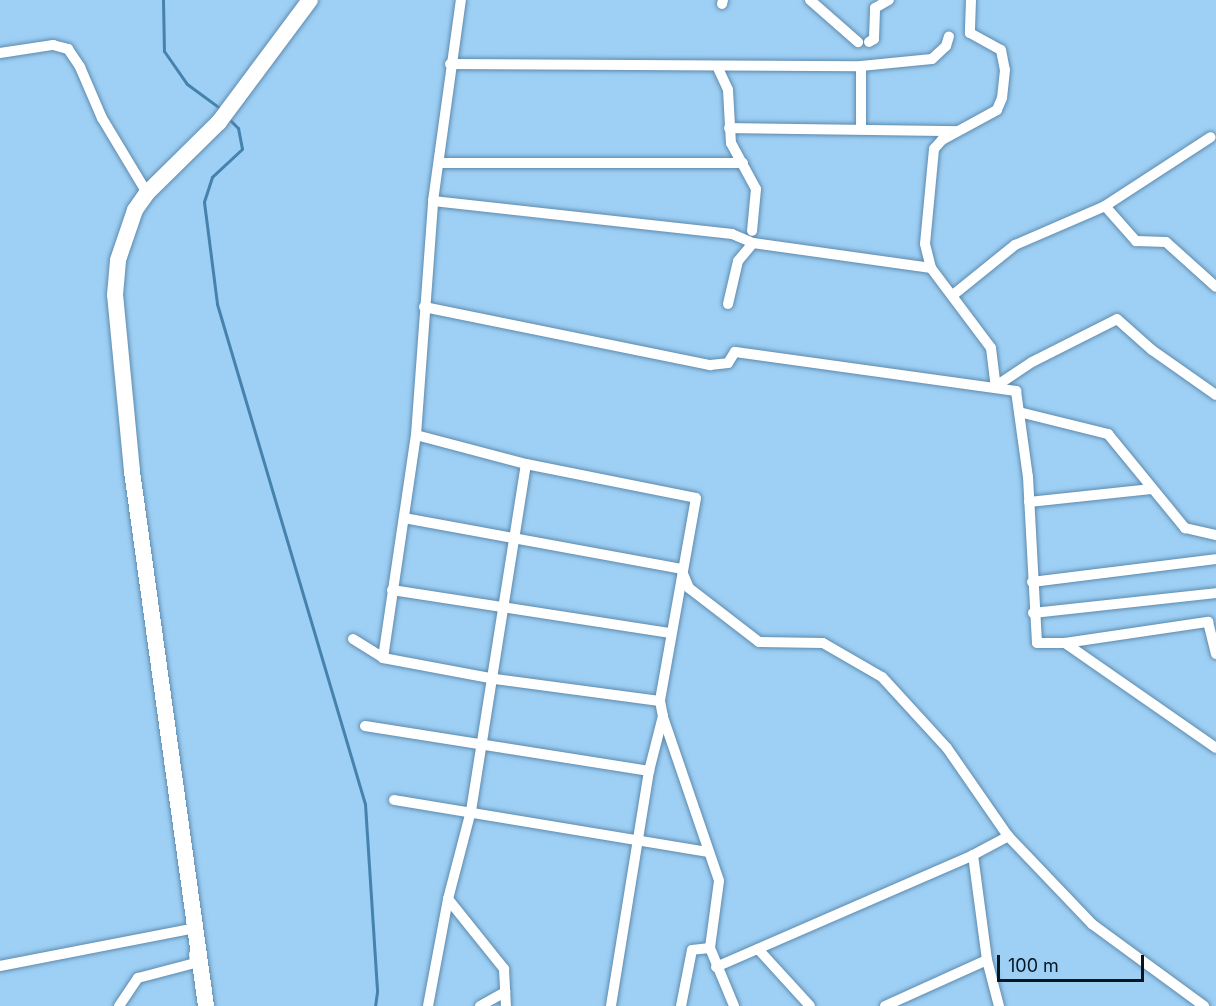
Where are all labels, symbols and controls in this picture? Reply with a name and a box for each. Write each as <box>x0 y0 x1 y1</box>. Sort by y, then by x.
scale bar <box>1000 943 1147 981</box>
text: 100 m <box>1008 955 1059 976</box>

